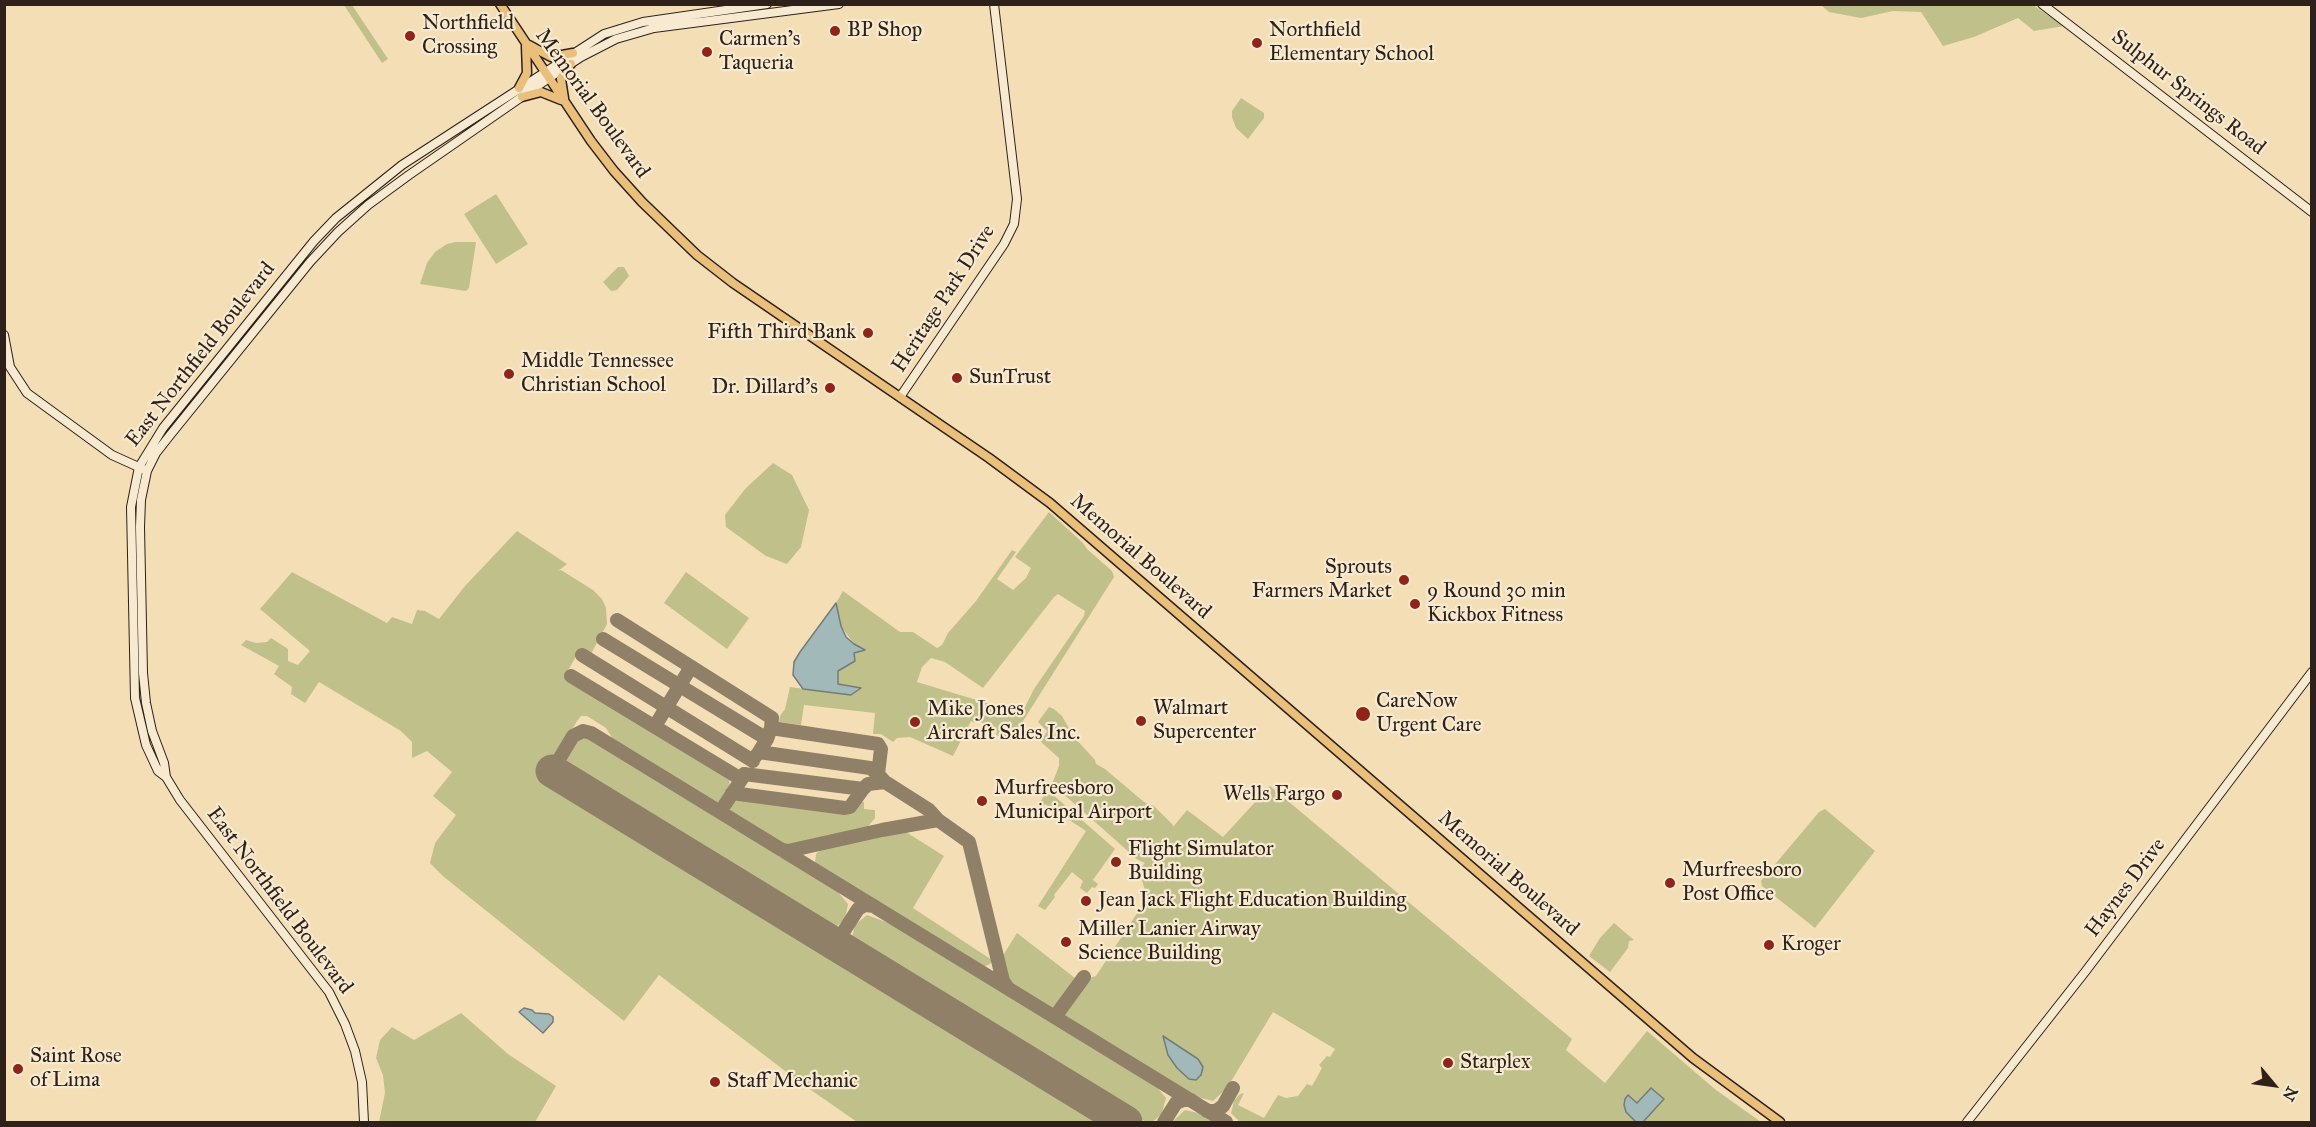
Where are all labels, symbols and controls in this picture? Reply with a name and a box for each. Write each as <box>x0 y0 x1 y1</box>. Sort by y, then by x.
place label: Northfield Crossing <box>422 11 514 61</box>
place label: BP Shop <box>847 18 922 44</box>
place label: Northfield Elementary School <box>1269 18 1434 68</box>
street label: Memorial Boulevard <box>529 24 655 184</box>
marker: BP Shop <box>828 24 842 38</box>
street label: Sulphur Springs Road <box>2106 25 2270 161</box>
place label: Carmen's Taqueria <box>719 27 800 77</box>
marker: Northfield Crossing <box>403 29 417 43</box>
marker: Northfield Elementary School <box>1250 36 1264 50</box>
marker: Carmen's Taqueria <box>700 45 714 59</box>
street label: Heritage Park Drive <box>887 221 1001 377</box>
street label: East Northfield Boulevard <box>121 258 281 452</box>
place label: Fifth Third Bank <box>707 320 856 346</box>
marker: Fifth Third Bank <box>861 326 875 340</box>
place label: Middle Tennessee Christian School <box>521 349 674 399</box>
place label: SunTrust <box>969 365 1051 391</box>
marker: Middle Tennessee Christian School <box>502 367 516 381</box>
marker: SunTrust <box>950 371 964 385</box>
place label: Dr. Dillard's <box>712 375 818 401</box>
marker: Dr. Dillard's <box>823 381 837 395</box>
street label: Memorial Boulevard <box>1064 489 1216 625</box>
place label: Sprouts Farmers Market <box>1252 555 1392 605</box>
marker: Sprouts Farmers Market <box>1397 573 1411 587</box>
place label: 9 Round 30 min Kickbox Fitness <box>1427 579 1566 629</box>
marker: 9 Round 30 min Kickbox Fitness <box>1408 597 1422 611</box>
place label: CareNow Urgent Care <box>1376 689 1481 739</box>
place label: Walmart Supercenter <box>1153 696 1256 746</box>
place label: Mike Jones Aircraft Sales Inc. <box>927 697 1080 747</box>
marker: CareNow Urgent Care <box>1354 705 1372 723</box>
marker: Walmart Supercenter <box>1134 714 1148 728</box>
marker: Mike Jones Aircraft Sales Inc. <box>908 715 922 729</box>
place label: Murfreesboro Municipal Airport <box>994 776 1152 826</box>
place label: Wells Fargo <box>1223 782 1325 808</box>
marker: Wells Fargo <box>1330 788 1344 802</box>
marker: Murfreesboro Municipal Airport <box>975 794 989 808</box>
street label: East Northfield Boulevard <box>200 803 358 999</box>
street label: Memorial Boulevard <box>1432 806 1584 942</box>
street label: Haynes Drive <box>2081 834 2171 942</box>
place label: Flight Simulator Building <box>1128 837 1274 887</box>
marker: Flight Simulator Building <box>1109 855 1123 869</box>
place label: Murfreesboro Post Office <box>1682 858 1802 908</box>
marker: Murfreesboro Post Office <box>1663 876 1677 890</box>
place label: Jean Jack Flight Education Building <box>1098 888 1406 914</box>
marker: Jean Jack Flight Education Building <box>1079 894 1093 908</box>
place label: Miller Lanier Airway Science Building <box>1078 917 1260 967</box>
place label: Kroger <box>1781 932 1841 958</box>
marker: Miller Lanier Airway Science Building <box>1059 935 1073 949</box>
marker: Kroger <box>1762 938 1776 952</box>
place label: Saint Rose of Lima <box>30 1044 122 1094</box>
place label: Starplex <box>1460 1050 1530 1076</box>
north arrow <box>2244 1055 2304 1115</box>
marker: Starplex <box>1441 1056 1455 1070</box>
marker: Saint Rose of Lima <box>11 1062 25 1076</box>
place label: Staff Mechanic <box>727 1069 858 1095</box>
marker: Staff Mechanic <box>708 1075 722 1089</box>
text: N <box>2279 1083 2302 1105</box>

